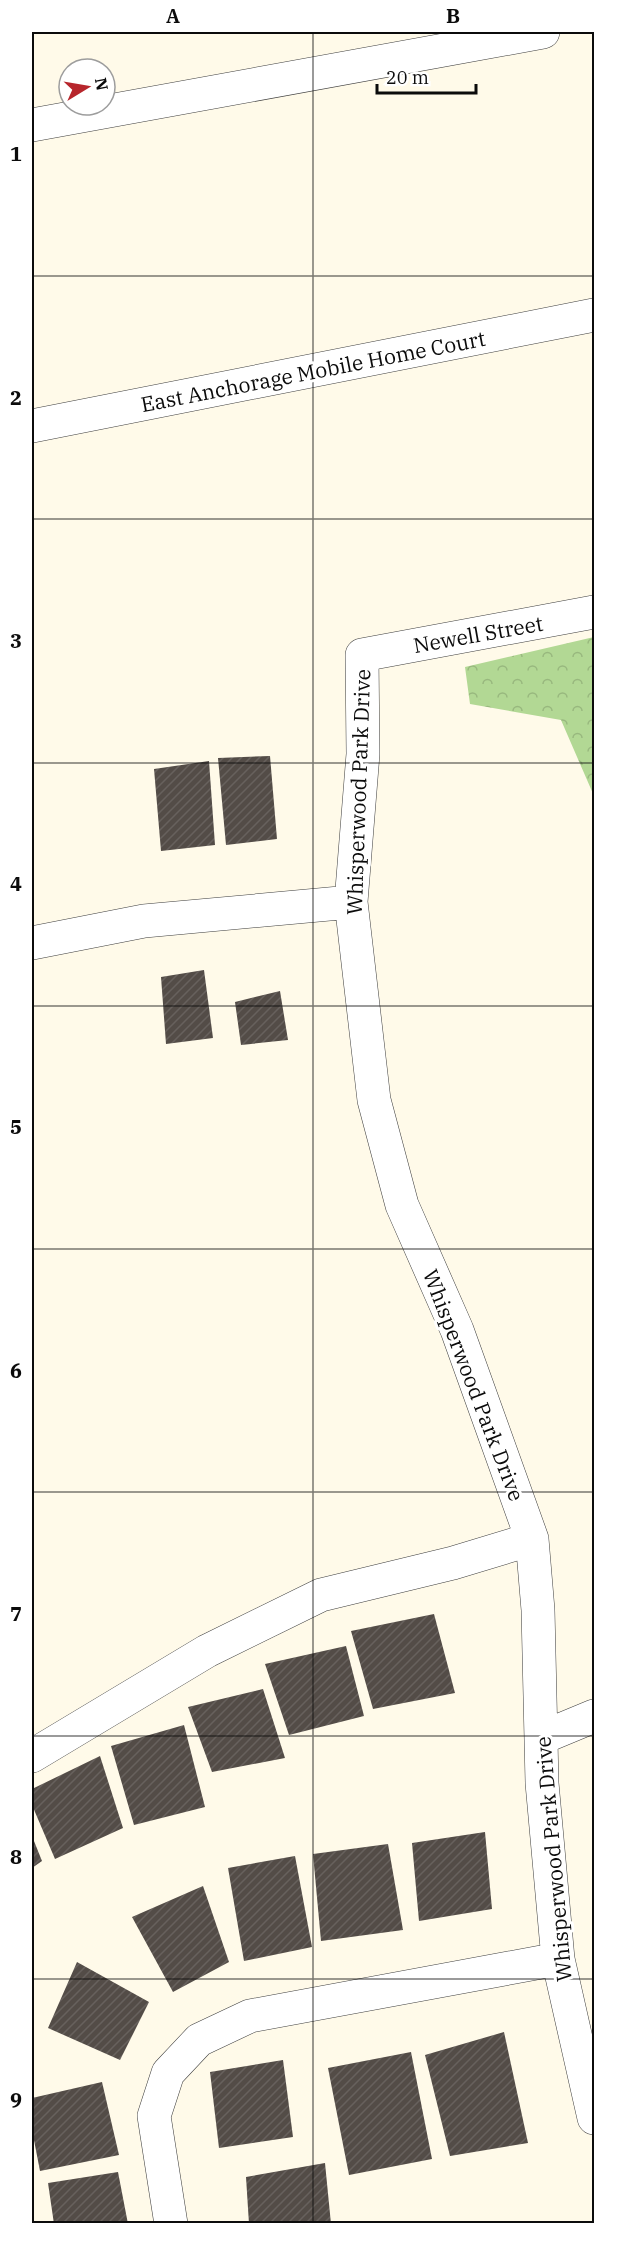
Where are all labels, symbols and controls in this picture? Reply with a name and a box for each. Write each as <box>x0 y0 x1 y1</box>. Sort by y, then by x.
text: A <box>166 2 180 29</box>
text: B <box>446 2 460 29</box>
north arrow <box>57 57 117 117</box>
scale bar <box>377 57 476 95</box>
text: 20 m <box>386 66 429 89</box>
text: N <box>91 76 113 92</box>
text: 1 <box>10 140 22 167</box>
street label: East Anchorage Mobile Home Court <box>138 324 488 418</box>
text: 2 <box>10 384 22 411</box>
street label: Newell Street <box>411 609 545 659</box>
text: 3 <box>10 627 22 654</box>
street label: Whisperwood Park Drive <box>340 668 376 916</box>
text: 4 <box>10 870 22 897</box>
text: 5 <box>10 1113 22 1140</box>
street label: Whisperwood Park Drive <box>417 1265 531 1505</box>
text: 6 <box>10 1357 22 1384</box>
text: 7 <box>10 1600 22 1627</box>
street label: Whisperwood Park Drive <box>528 1735 578 1983</box>
text: 8 <box>10 1843 22 1870</box>
text: 9 <box>10 2086 22 2113</box>

